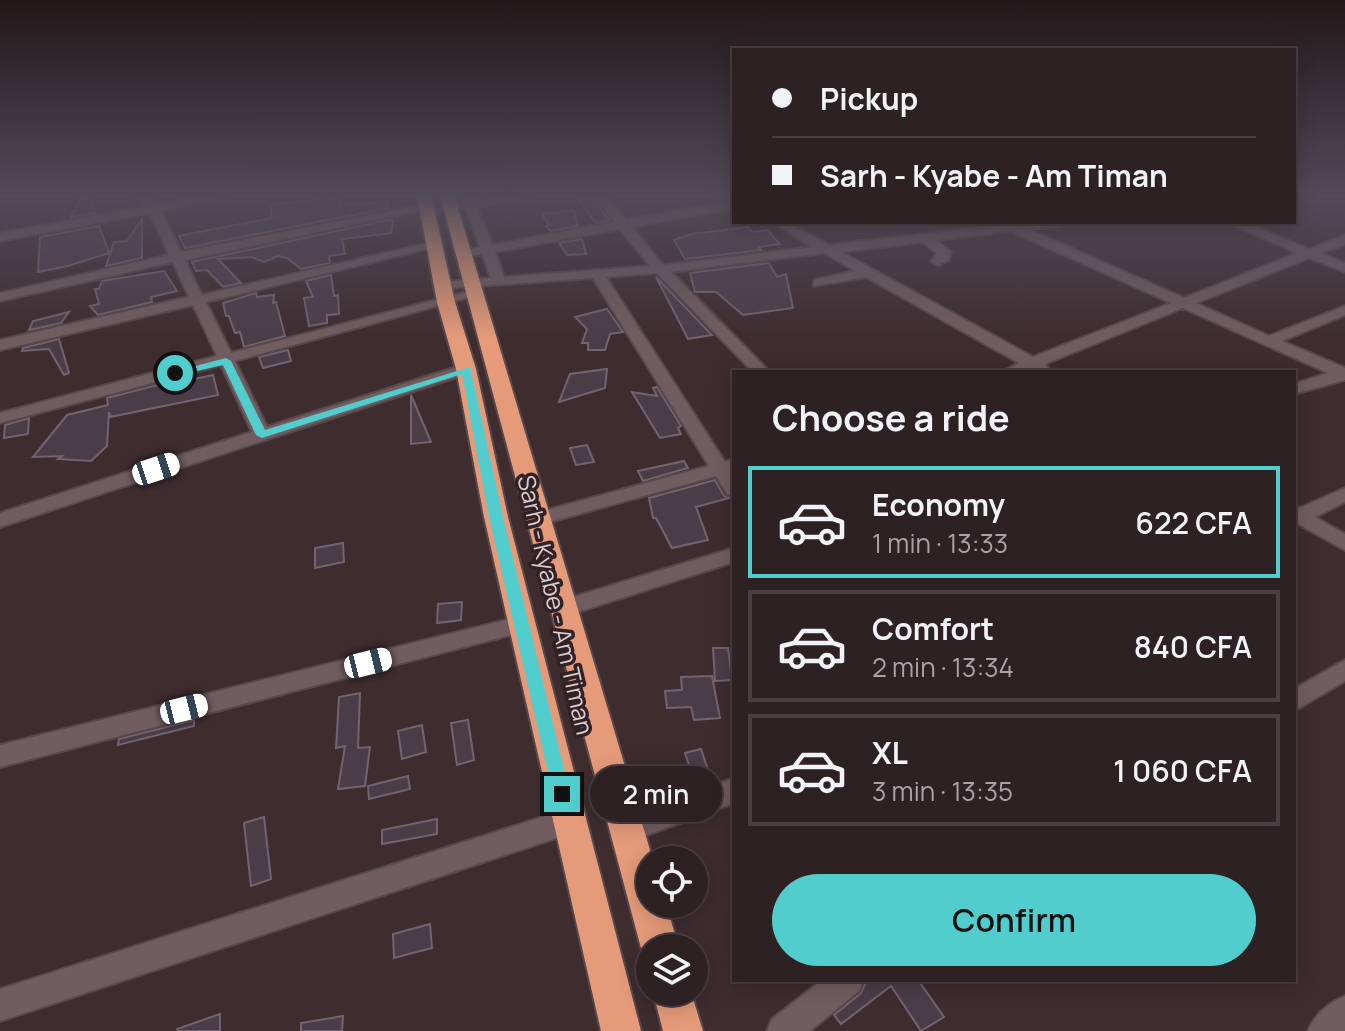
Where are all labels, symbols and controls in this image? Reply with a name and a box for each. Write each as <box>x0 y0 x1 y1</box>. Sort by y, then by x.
text: Pickup <box>820 78 918 119</box>
text: Sarh - Kyabe - Am Timan <box>820 155 1168 196</box>
route start <box>157 355 193 391</box>
text: Choose a ride <box>772 393 1010 442</box>
car <box>129 450 183 488</box>
street label: Sarh - Kyabe - Am Timan <box>511 472 602 738</box>
text: Economy <box>872 484 1005 525</box>
icon: car <box>776 486 848 558</box>
text: 622 CFA <box>1135 502 1252 543</box>
text: 1 min · 13:33 <box>872 525 1008 561</box>
text: Comfort <box>872 608 994 649</box>
icon: car <box>776 610 848 682</box>
text: 840 CFA <box>1134 626 1252 667</box>
car <box>342 646 394 680</box>
text: 2 min · 13:34 <box>872 649 1014 685</box>
car <box>158 692 210 726</box>
text: XL <box>872 732 908 773</box>
icon: car <box>776 734 848 806</box>
text: 1 060 CFA <box>1113 750 1252 791</box>
callout: 2 min <box>590 766 722 822</box>
text: 3 min · 13:35 <box>872 773 1013 809</box>
route end <box>544 776 580 812</box>
text: 2 min <box>623 776 689 812</box>
map controls <box>636 846 708 1006</box>
button: locate <box>636 846 708 918</box>
button: Confirm <box>772 874 1256 966</box>
button: layers <box>636 934 708 1006</box>

